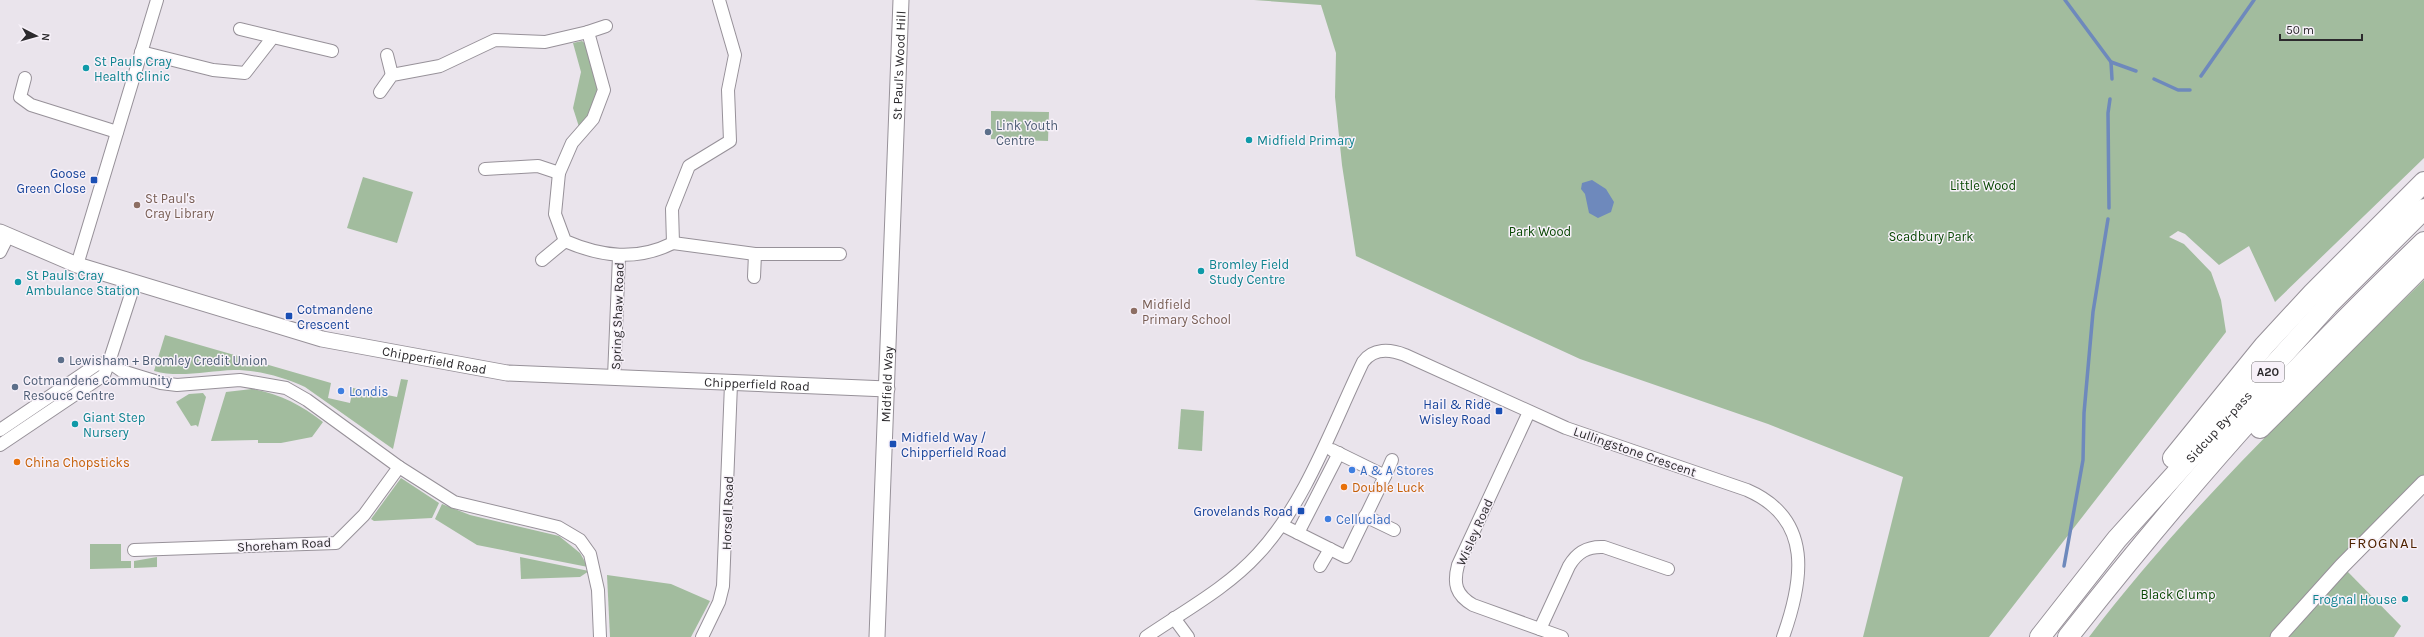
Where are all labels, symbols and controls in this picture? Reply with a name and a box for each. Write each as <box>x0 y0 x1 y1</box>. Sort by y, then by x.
street label: St Paul's Wood Hill <box>889 10 909 120</box>
north arrow <box>16 16 56 56</box>
scale bar <box>2280 16 2362 42</box>
text: 50 m <box>2286 23 2314 37</box>
text: N <box>39 32 52 42</box>
place label: St Pauls Cray Health Clinic <box>94 54 172 84</box>
marker: St Pauls Cray Health Clinic <box>81 63 91 73</box>
place label: Link Youth Centre <box>996 118 1058 148</box>
marker: Link Youth Centre <box>983 127 993 137</box>
place label: Midfield Primary <box>1257 133 1355 148</box>
marker: Midfield Primary <box>1244 135 1254 145</box>
place label: Goose Green Close <box>16 166 86 196</box>
marker: Goose Green Close <box>89 175 99 185</box>
park label: Little Wood <box>1950 178 2016 193</box>
place label: St Paul's Cray Library <box>145 191 214 221</box>
marker: St Paul's Cray Library <box>132 200 142 210</box>
park label: Park Wood <box>1509 224 1571 239</box>
park label: Scadbury Park <box>1888 229 1974 244</box>
place label: Bromley Field Study Centre <box>1209 257 1289 287</box>
street label: Spring Shaw Road <box>608 262 627 370</box>
marker: Bromley Field Study Centre <box>1196 266 1206 276</box>
place label: St Pauls Cray Ambulance Station <box>26 268 140 298</box>
marker: St Pauls Cray Ambulance Station <box>13 277 23 287</box>
place label: Midfield Primary School <box>1142 297 1231 327</box>
place label: Cotmandene Crescent <box>297 302 373 332</box>
marker: Midfield Primary School <box>1129 306 1139 316</box>
marker: Cotmandene Crescent <box>284 311 294 321</box>
street label: Chipperfield Road <box>381 343 488 377</box>
street label: Midfield Way <box>878 346 896 423</box>
place label: Lewisham + Bromley Credit Union <box>69 353 268 368</box>
marker: Lewisham + Bromley Credit Union <box>56 355 66 365</box>
road number: A20 <box>2252 362 2284 382</box>
place label: Cotmandene Community Resouce Centre <box>23 373 172 403</box>
street label: Chipperfield Road <box>704 374 810 394</box>
marker: Cotmandene Community Resouce Centre <box>10 382 20 392</box>
place label: Londis <box>349 384 389 399</box>
marker: Londis <box>336 386 346 396</box>
street label: Sidcup By-pass <box>2182 388 2255 466</box>
place label: Hail & Ride Wisley Road <box>1419 397 1491 427</box>
marker: Hail & Ride Wisley Road <box>1494 406 1504 416</box>
place label: Giant Step Nursery <box>83 410 145 440</box>
marker: Giant Step Nursery <box>70 419 80 429</box>
street label: Lullingstone Crescent <box>1571 423 1698 480</box>
place label: Midfield Way / Chipperfield Road <box>901 430 1007 460</box>
marker: Midfield Way / Chipperfield Road <box>888 439 898 449</box>
place label: China Chopsticks <box>25 455 130 470</box>
marker: China Chopsticks <box>12 457 22 467</box>
place label: A & A Stores <box>1360 463 1434 478</box>
marker: A & A Stores <box>1347 465 1357 475</box>
street label: Horsell Road <box>719 476 736 550</box>
place label: Double Luck <box>1352 480 1425 495</box>
marker: Double Luck <box>1339 482 1349 492</box>
street label: Wisley Road <box>1453 496 1496 568</box>
place label: Grovelands Road <box>1193 504 1293 519</box>
marker: Grovelands Road <box>1296 506 1306 516</box>
place label: Celluclad <box>1336 512 1391 527</box>
marker: Celluclad <box>1323 514 1333 524</box>
district label: FROGNAL <box>2348 534 2418 552</box>
street label: Shoreham Road <box>237 535 332 554</box>
park label: Black Clump <box>2140 587 2216 602</box>
place label: Frognal House <box>2312 592 2397 607</box>
marker: Frognal House <box>2400 594 2410 604</box>

